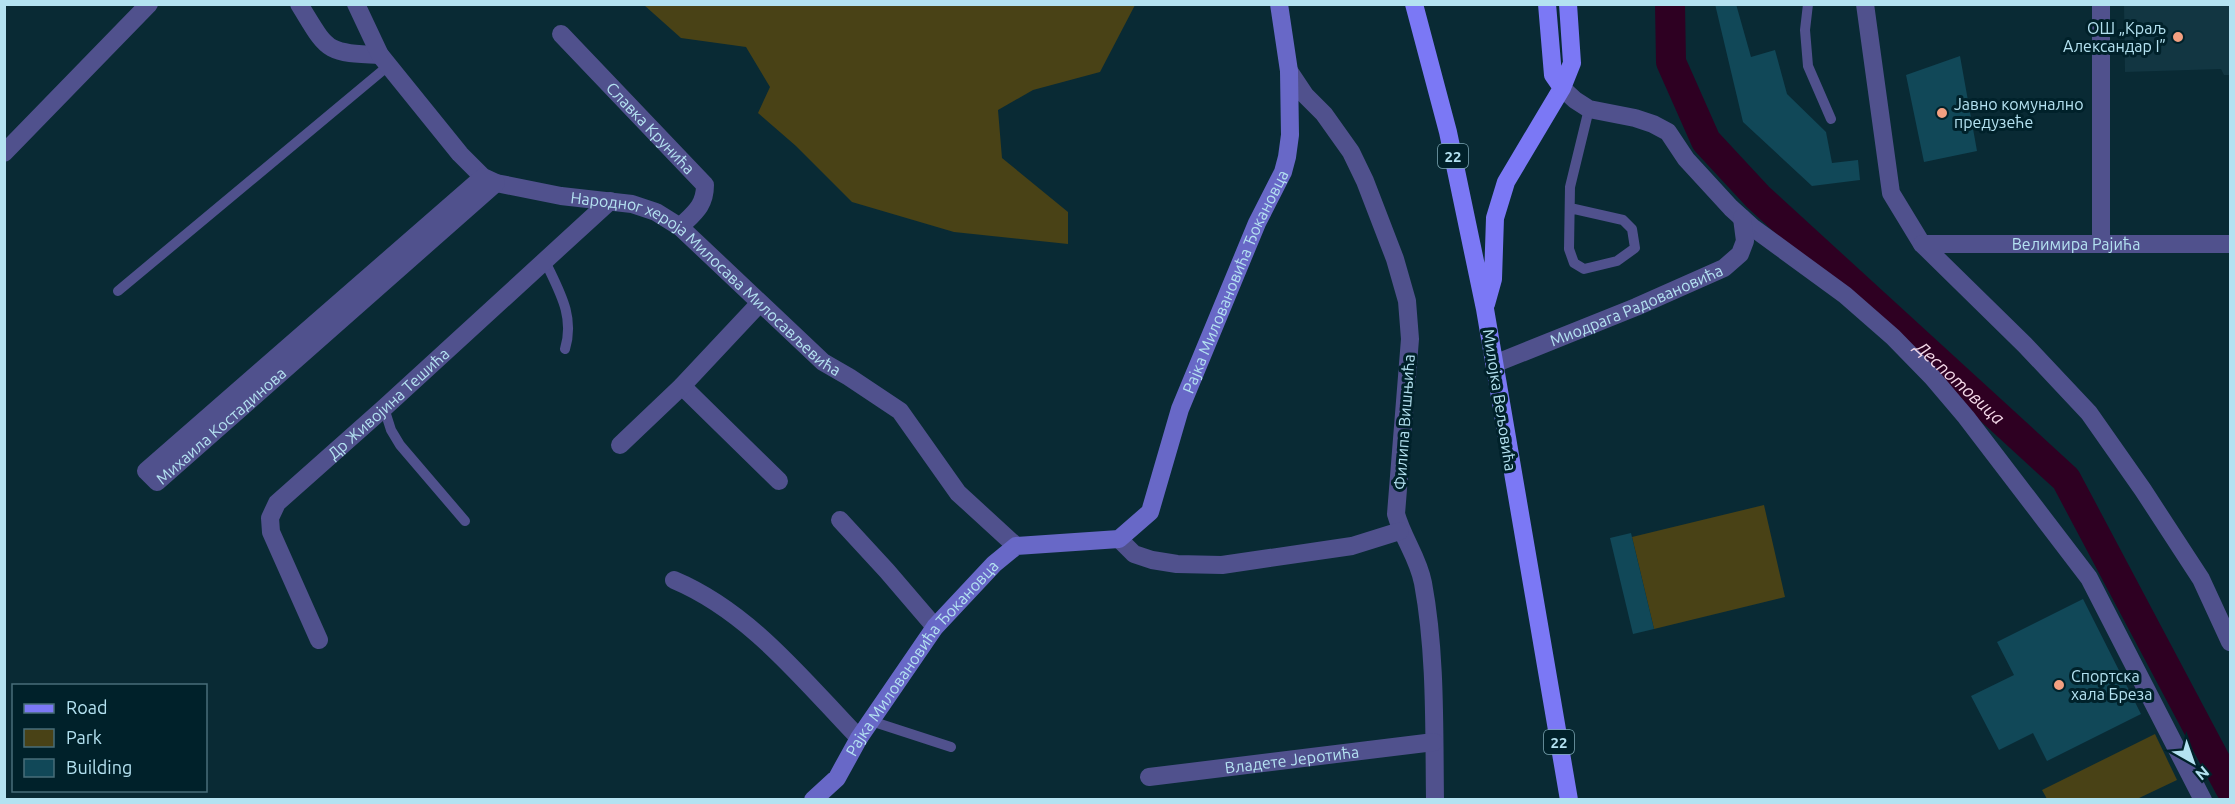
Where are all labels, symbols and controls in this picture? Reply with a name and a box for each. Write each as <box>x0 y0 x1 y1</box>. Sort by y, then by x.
place label: ОШ „Краљ Александар I” <box>2063 19 2166 55</box>
marker: ОШ „Краљ Александар I” <box>2171 30 2185 44</box>
street label: Славка Крунића <box>603 79 699 178</box>
place label: Јавно комунално предузеће <box>1954 95 2084 131</box>
marker: Јавно комунално предузеће <box>1935 106 1949 120</box>
road number: 22 <box>1438 144 1468 168</box>
street label: Рајка Миловановића Ђокановца <box>1179 167 1292 396</box>
street label: Народног хероја Милосава Милосављевића <box>570 188 844 379</box>
street label: Велимира Рајића <box>2012 235 2140 253</box>
street label: Миодрага Радовановића <box>1547 261 1726 350</box>
street label: Милојка Вељовића <box>1480 328 1520 472</box>
water label: Деспотовица <box>1910 335 2009 428</box>
street label: Др Живојина Тешића <box>324 344 453 463</box>
street label: Филипа Вишњића <box>1390 353 1418 491</box>
street label: Михаила Костадинова <box>152 364 290 488</box>
street label: Рајка Миловановића Ђокановца <box>842 557 1002 759</box>
place label: Спортска хала Бреза <box>2071 667 2153 703</box>
marker: Спортска хала Бреза <box>2052 678 2066 692</box>
legend <box>12 684 207 792</box>
text: Road <box>66 697 108 717</box>
text: Park <box>66 727 102 747</box>
road number: 22 <box>1544 730 1574 754</box>
north arrow <box>2163 732 2223 792</box>
street label: Владете Јеротића <box>1224 742 1360 777</box>
text: Building <box>66 757 132 777</box>
text: N <box>2192 763 2213 784</box>

